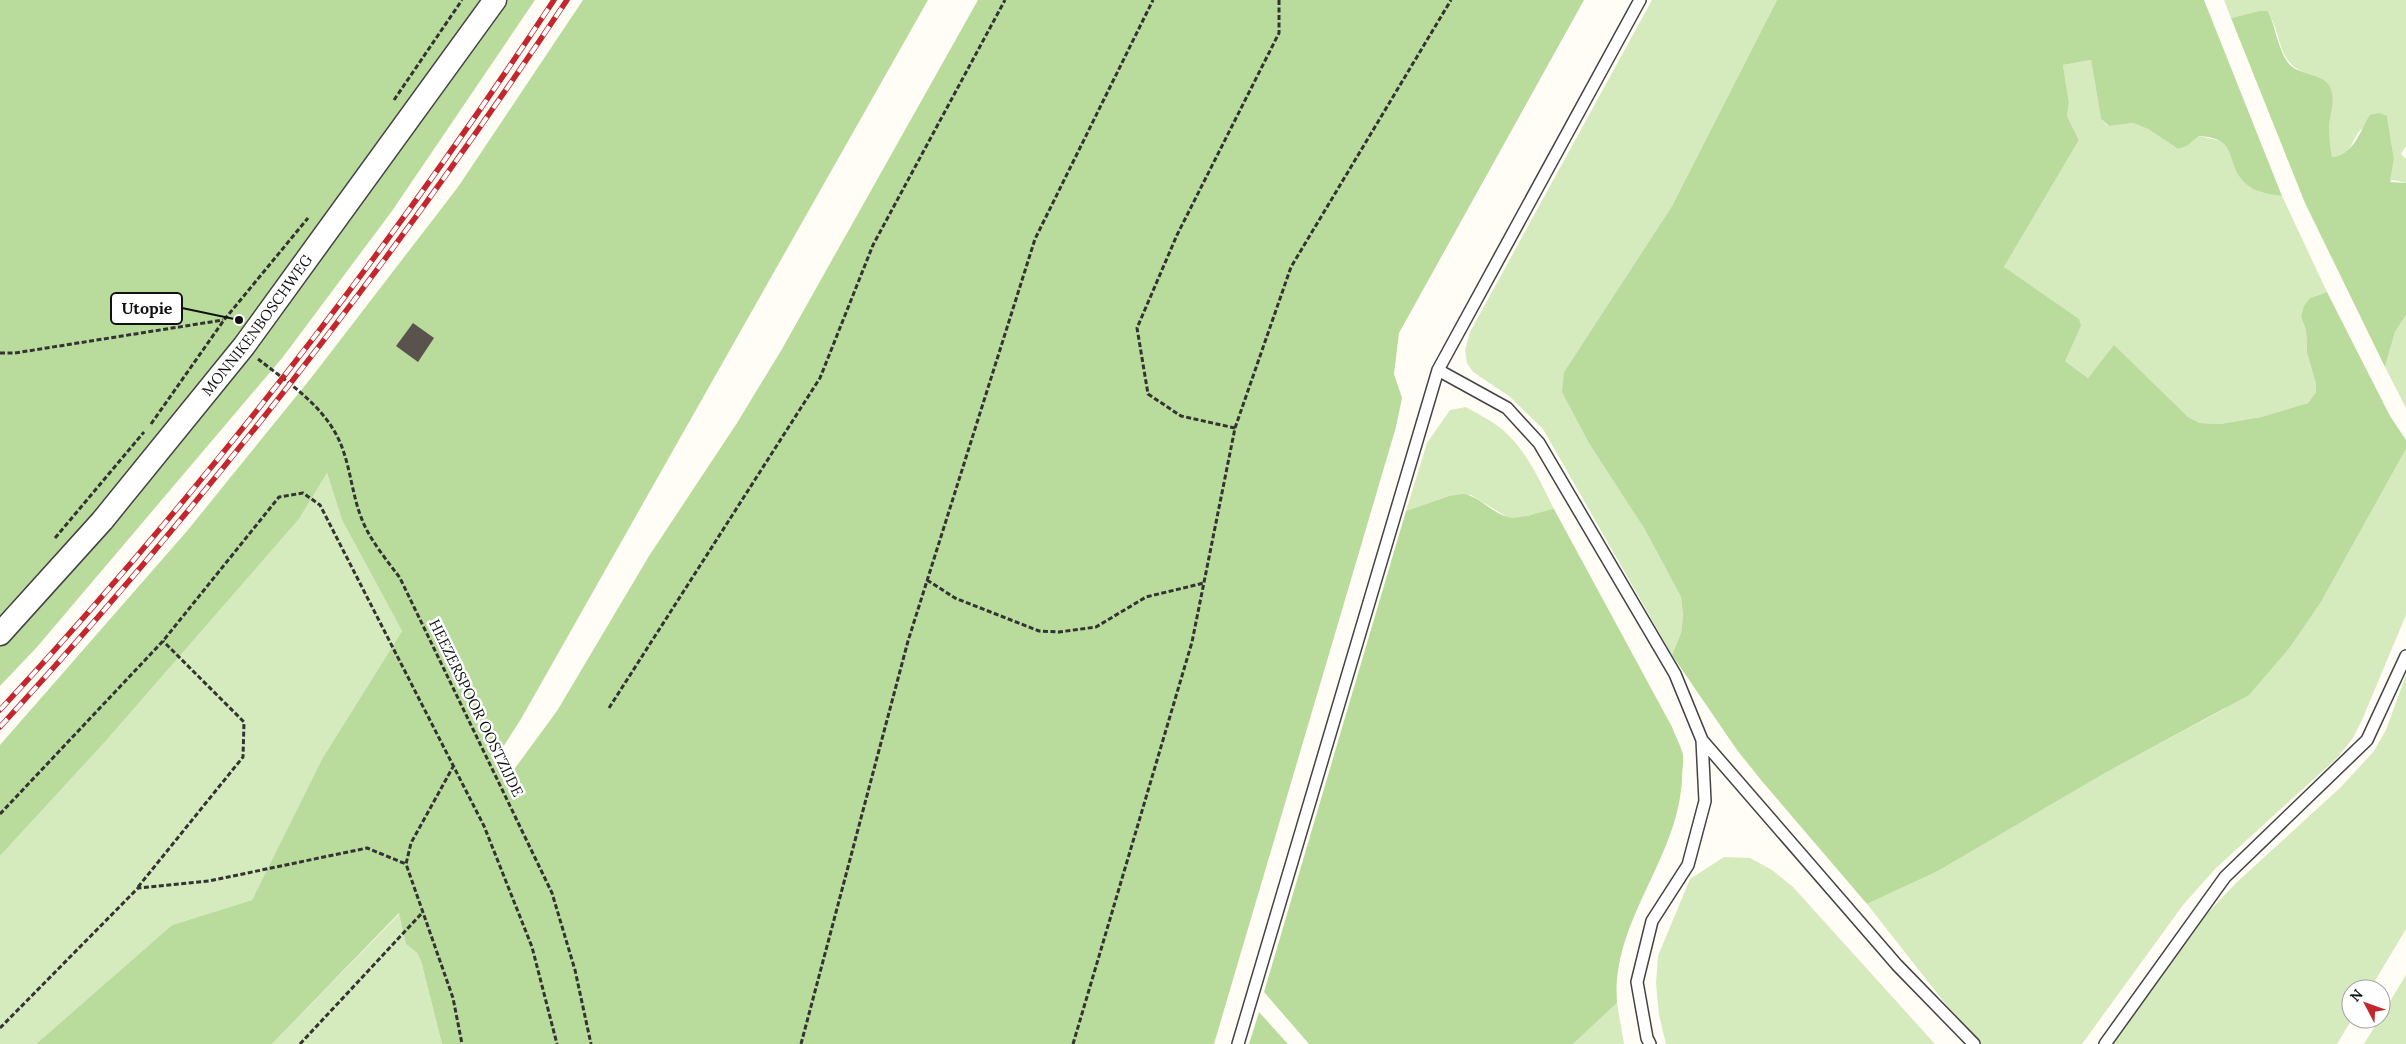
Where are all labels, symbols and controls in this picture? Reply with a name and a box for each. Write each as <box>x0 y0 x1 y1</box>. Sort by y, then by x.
street label: MONNIKENBOSCHWEG <box>197 250 316 400</box>
callout: Utopie <box>111 293 182 324</box>
text: Utopie <box>122 298 173 318</box>
street label: HEEZERSPOOR OOSTZIJDE <box>425 616 528 800</box>
north arrow <box>2341 979 2391 1029</box>
text: N <box>2346 985 2367 1005</box>

